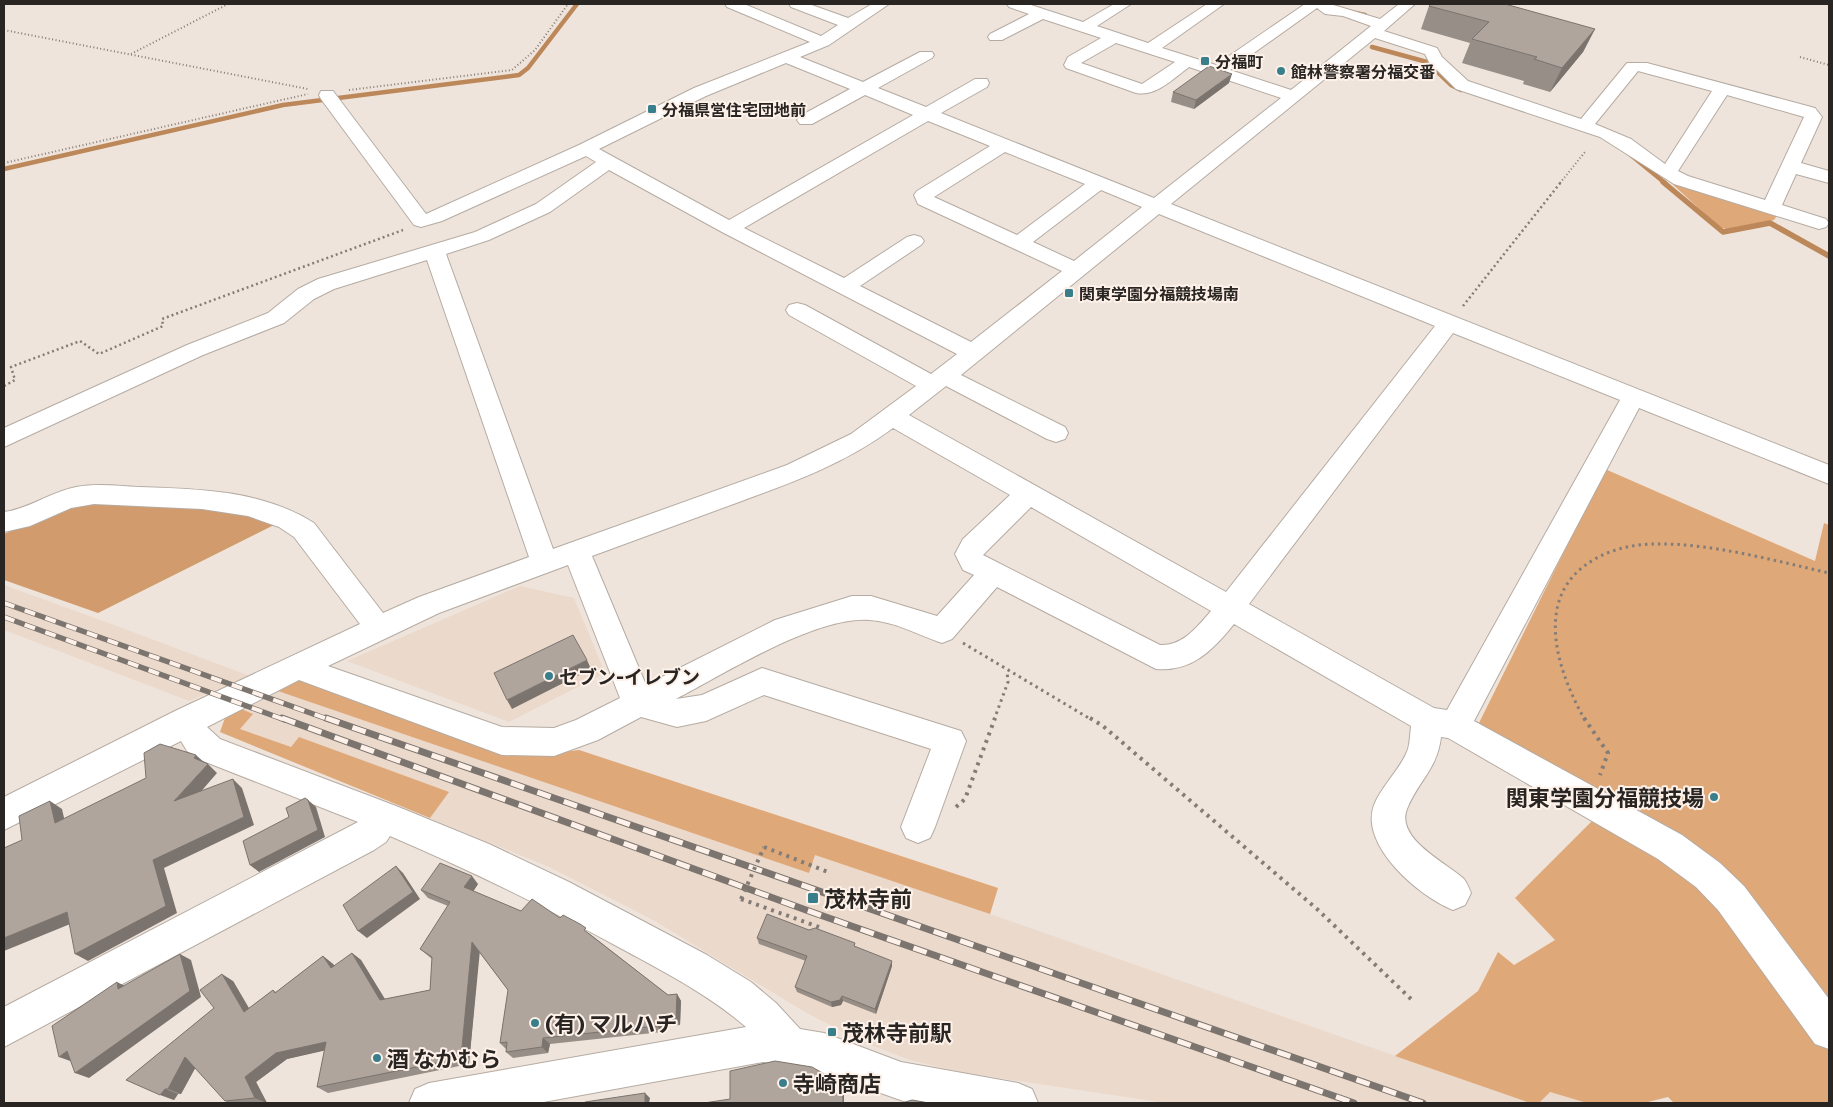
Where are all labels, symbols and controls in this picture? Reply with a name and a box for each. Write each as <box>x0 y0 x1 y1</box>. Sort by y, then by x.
place label: 分福町 <box>1215 52 1263 71</box>
marker: 分福町 <box>1199 55 1211 67</box>
place label: 館林警察署分福交番 <box>1291 62 1435 81</box>
marker: 館林警察署分福交番 <box>1275 65 1287 77</box>
place label: 分福県営住宅団地前 <box>662 100 806 119</box>
marker: 分福県営住宅団地前 <box>646 103 658 115</box>
place label: 関東学園分福競技場南 <box>1079 284 1239 303</box>
marker: 関東学園分福競技場南 <box>1063 287 1075 299</box>
place label: セブン-イレブン <box>559 665 700 688</box>
marker: セブン-イレブン <box>543 670 555 682</box>
place label: 関東学園分福競技場 <box>1506 784 1704 811</box>
marker: 関東学園分福競技場 <box>1708 791 1720 803</box>
place label: 茂林寺前 <box>824 885 912 912</box>
marker: 茂林寺前 <box>806 891 820 905</box>
place label: (有) マルハチ <box>545 1010 677 1037</box>
marker: (有) マルハチ <box>529 1017 541 1029</box>
place label: 茂林寺前駅 <box>842 1019 952 1046</box>
marker: 茂林寺前駅 <box>826 1026 838 1038</box>
place label: 酒 なかむら <box>387 1045 501 1072</box>
marker: 酒 なかむら <box>371 1052 383 1064</box>
place label: 寺崎商店 <box>793 1070 881 1097</box>
marker: 寺崎商店 <box>777 1077 789 1089</box>

